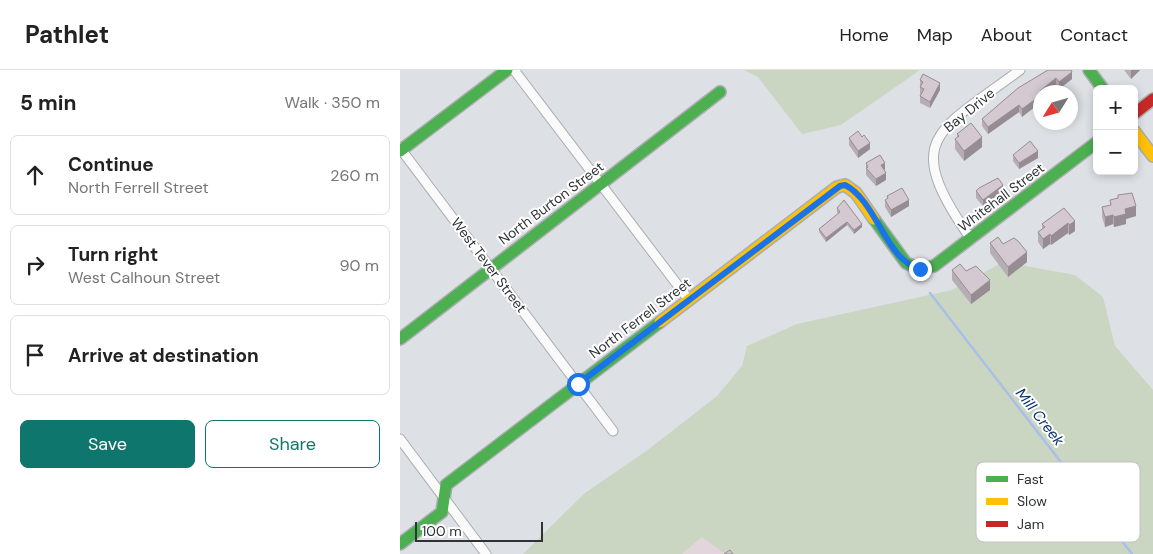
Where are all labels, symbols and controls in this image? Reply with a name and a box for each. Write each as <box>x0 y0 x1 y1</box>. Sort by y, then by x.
text: Pathlet <box>25 19 109 50</box>
text: Home <box>839 23 889 47</box>
text: Map <box>917 23 953 47</box>
text: About <box>981 23 1032 47</box>
text: Contact <box>1060 23 1128 47</box>
street label: Bay Drive <box>940 84 998 136</box>
north arrow <box>1033 85 1078 130</box>
map controls <box>1093 85 1138 175</box>
button: + <box>1093 85 1138 130</box>
text: 5 min <box>20 89 76 117</box>
text: Walk · 350 m <box>285 92 380 113</box>
button: − <box>1093 130 1138 175</box>
text: Continue <box>68 152 154 177</box>
street label: North Burton Street <box>495 158 607 248</box>
street label: Whitehall Street <box>954 159 1048 235</box>
icon: ahead <box>21 161 49 189</box>
text: 260 m <box>330 165 379 186</box>
text: North Ferrell Street <box>68 177 209 198</box>
street label: West Tever Street <box>447 214 531 316</box>
text: Turn right <box>68 242 158 267</box>
icon: right <box>21 251 49 279</box>
text: 90 m <box>339 255 379 276</box>
route end <box>909 258 932 281</box>
text: West Calhoun Street <box>68 267 220 288</box>
street label: North Ferrell Street <box>585 274 695 362</box>
icon: arrive <box>21 341 49 369</box>
text: Arrive at destination <box>68 343 259 368</box>
route start <box>567 373 590 396</box>
water label: Mill Creek <box>1011 384 1069 450</box>
button: Save <box>20 420 195 468</box>
button: Share <box>205 420 380 468</box>
legend <box>976 462 1140 542</box>
text: Fast <box>1017 470 1044 488</box>
text: Slow <box>1017 492 1047 510</box>
text: Jam <box>1017 515 1044 533</box>
scale bar <box>415 519 542 542</box>
text: 100 m <box>422 522 462 540</box>

